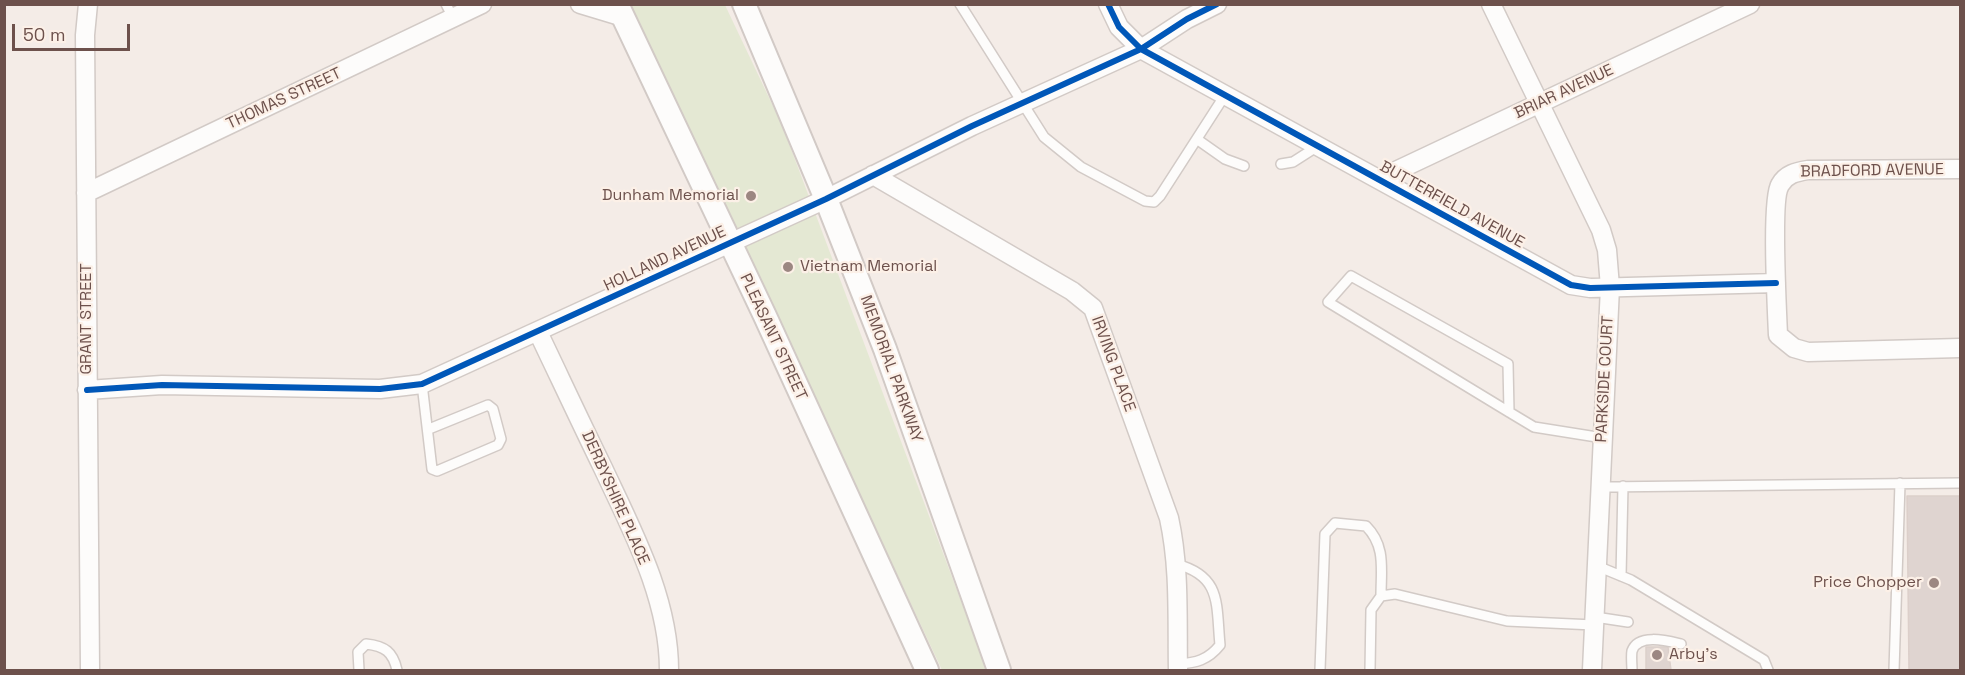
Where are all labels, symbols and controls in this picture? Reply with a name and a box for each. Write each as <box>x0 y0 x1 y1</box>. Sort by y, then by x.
scale bar <box>15 12 134 50</box>
text: 50 m <box>23 23 65 46</box>
street label: BRIAR AVENUE <box>1511 61 1617 123</box>
street label: THOMAS STREET <box>223 64 345 134</box>
street label: BUTTERFIELD AVENUE <box>1376 157 1528 253</box>
street label: BRADFORD AVENUE <box>1800 160 1944 182</box>
place label: Dunham Memorial <box>602 186 739 206</box>
marker: Dunham Memorial <box>744 189 758 203</box>
street label: HOLLAND AVENUE <box>601 222 729 296</box>
place label: Vietnam Memorial <box>800 257 937 277</box>
marker: Vietnam Memorial <box>781 260 795 274</box>
street label: GRANT STREET <box>77 263 97 375</box>
street label: PLEASANT STREET <box>735 271 811 403</box>
street label: MEMORIAL PARKWAY <box>855 293 927 445</box>
street label: IRVING PLACE <box>1087 314 1139 414</box>
street label: PARKSIDE COURT <box>1592 315 1618 443</box>
street label: DERBYSHIRE PLACE <box>577 428 653 568</box>
place label: Price Chopper <box>1813 573 1922 593</box>
marker: Price Chopper <box>1927 576 1941 590</box>
place label: Arby's <box>1669 645 1718 665</box>
marker: Arby's <box>1650 648 1664 662</box>

